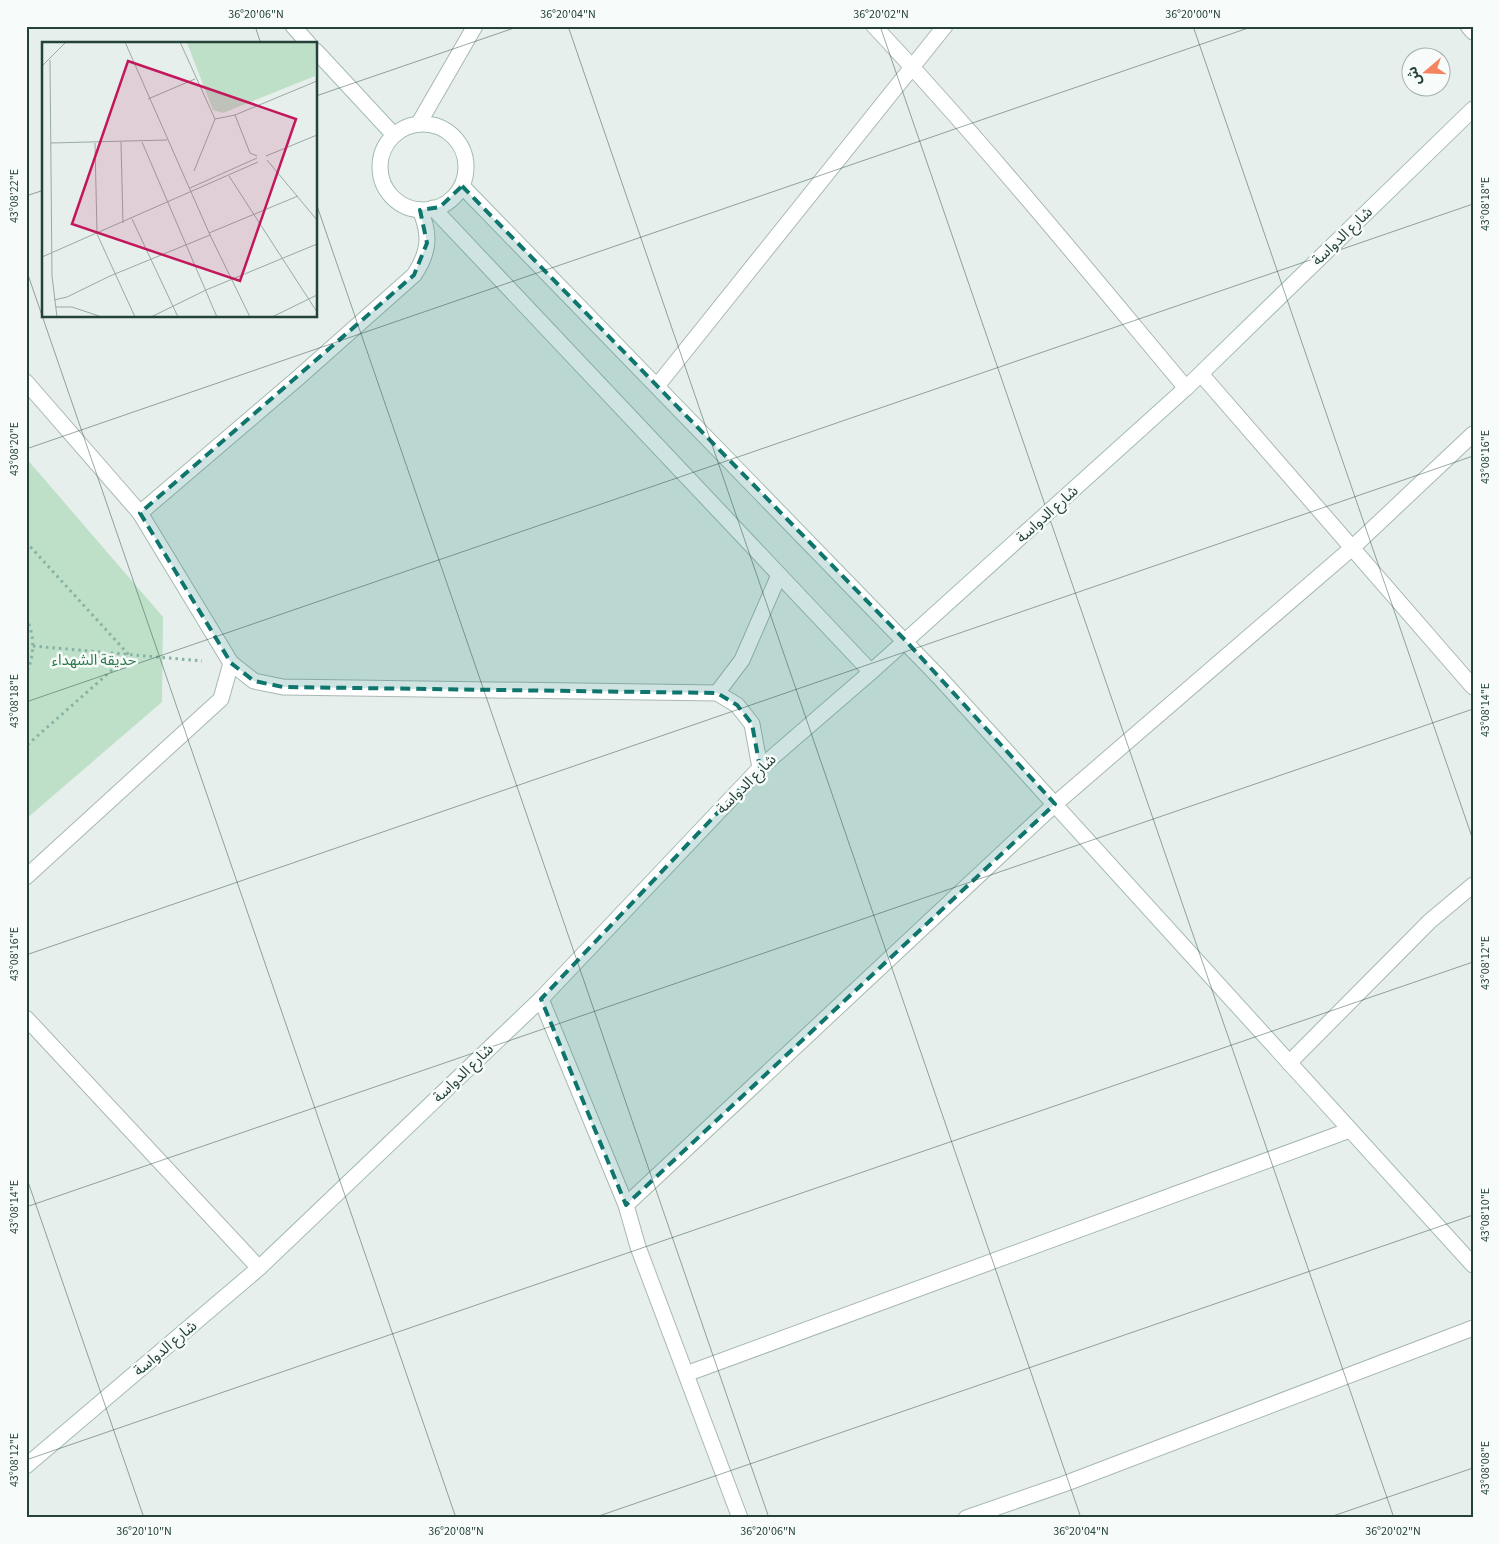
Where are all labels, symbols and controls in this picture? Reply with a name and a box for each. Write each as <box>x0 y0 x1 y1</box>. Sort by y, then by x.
text: 36°20'06"N <box>228 6 284 23</box>
text: 36°20'04"N <box>540 6 596 23</box>
text: 36°20'02"N <box>853 6 909 23</box>
text: 36°20'00"N <box>1165 6 1221 23</box>
inset map <box>42 42 318 318</box>
north arrow <box>1402 48 1452 98</box>
text: ش <box>1402 64 1427 88</box>
text: 43°08'22"E <box>6 169 23 223</box>
text: 43°08'18"E <box>1477 177 1494 231</box>
street label: شارع الدواسة <box>1307 202 1378 271</box>
text: 43°08'20"E <box>6 422 23 476</box>
text: 43°08'16"E <box>1477 430 1494 484</box>
street label: شارع الدواسة <box>1012 481 1084 549</box>
park label: حديقة الشهداء <box>52 650 136 671</box>
text: 43°08'18"E <box>6 674 23 728</box>
text: 43°08'14"E <box>1477 683 1494 737</box>
street label: شارع الدواسة <box>712 750 782 820</box>
text: 43°08'16"E <box>6 927 23 981</box>
text: 43°08'12"E <box>1477 936 1494 990</box>
street label: شارع الدواسة <box>428 1039 499 1108</box>
text: 43°08'14"E <box>6 1180 23 1234</box>
text: 43°08'10"E <box>1477 1188 1494 1242</box>
street label: شارع الدواسة <box>129 1315 202 1382</box>
text: 43°08'12"E <box>6 1433 23 1487</box>
text: 43°08'08"E <box>1477 1441 1494 1495</box>
text: 36°20'10"N <box>116 1523 172 1540</box>
text: 36°20'08"N <box>428 1523 484 1540</box>
text: 36°20'06"N <box>740 1523 796 1540</box>
text: 36°20'04"N <box>1053 1523 1109 1540</box>
text: 36°20'02"N <box>1365 1523 1421 1540</box>

